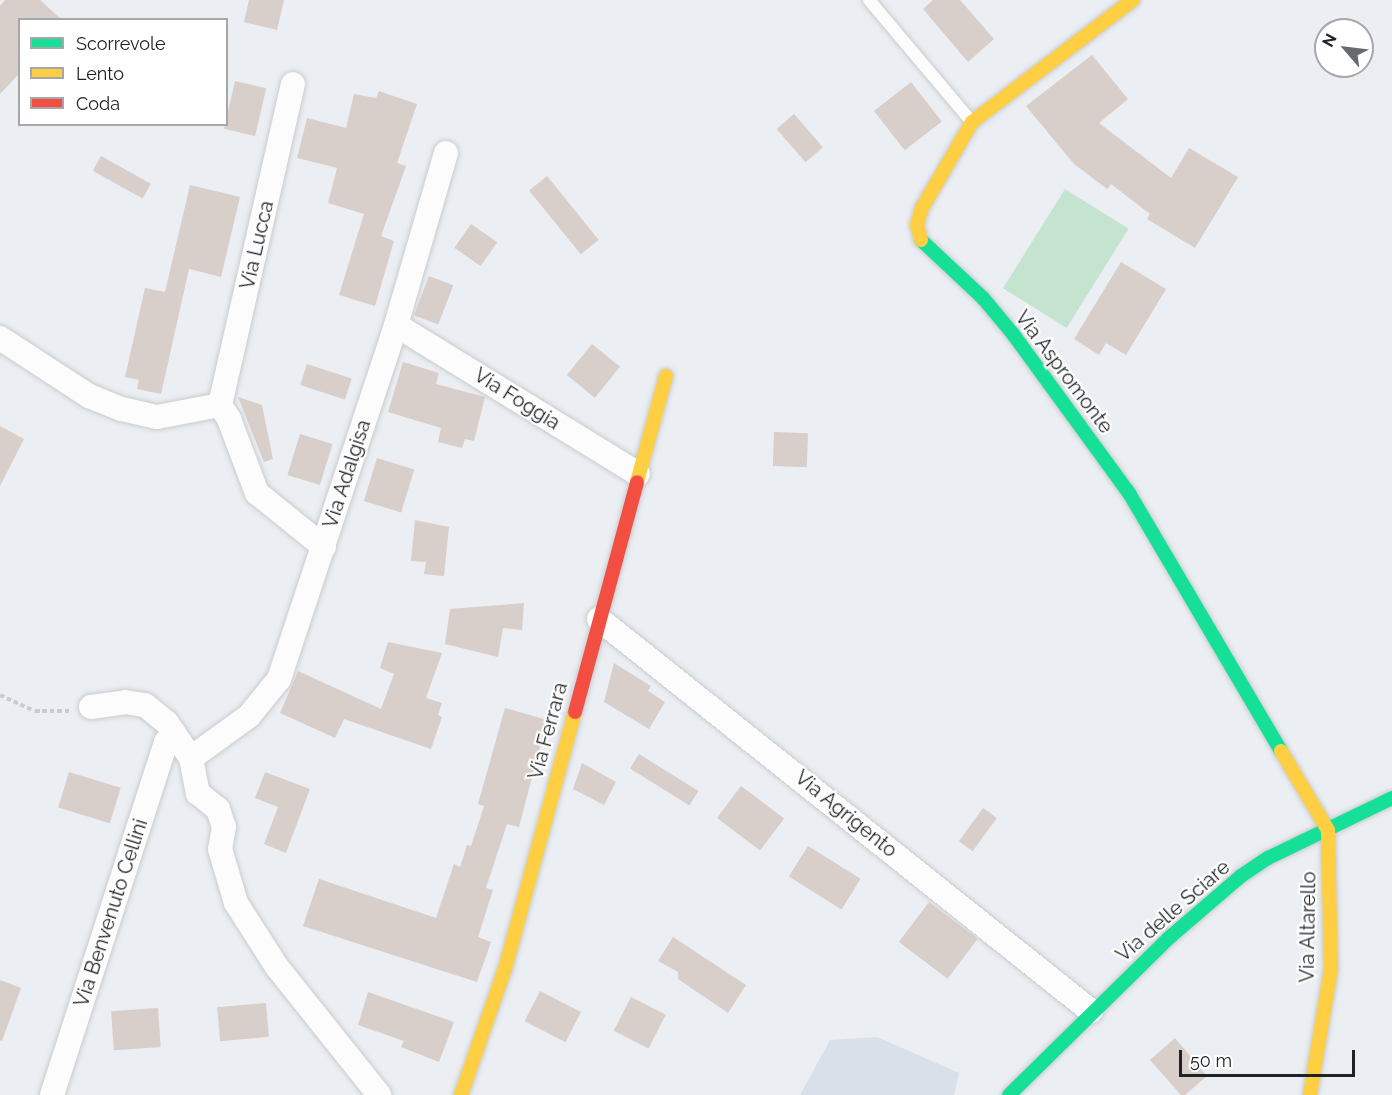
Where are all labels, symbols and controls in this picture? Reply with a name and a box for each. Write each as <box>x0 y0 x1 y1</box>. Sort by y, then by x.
legend <box>18 18 228 126</box>
north arrow <box>1314 18 1374 78</box>
text: N <box>1318 30 1341 50</box>
text: Scorrevole <box>76 33 166 54</box>
text: Lento <box>76 63 124 84</box>
text: Coda <box>76 93 120 114</box>
street label: Via Lucca <box>235 198 279 292</box>
street label: Via Aspromonte <box>1010 306 1118 438</box>
street label: Via Foggia <box>470 363 564 435</box>
street label: Via Adalgisa <box>318 416 376 532</box>
street label: Via Ferrara <box>524 680 572 782</box>
street label: Via Agrigento <box>790 765 902 863</box>
street label: Via Benvenuto Cellini <box>69 816 153 1010</box>
street label: Via delle Sciare <box>1111 855 1235 967</box>
street label: Via Altarello <box>1295 871 1321 983</box>
scale bar <box>1182 1038 1358 1076</box>
text: 50 m <box>1190 1050 1232 1071</box>

